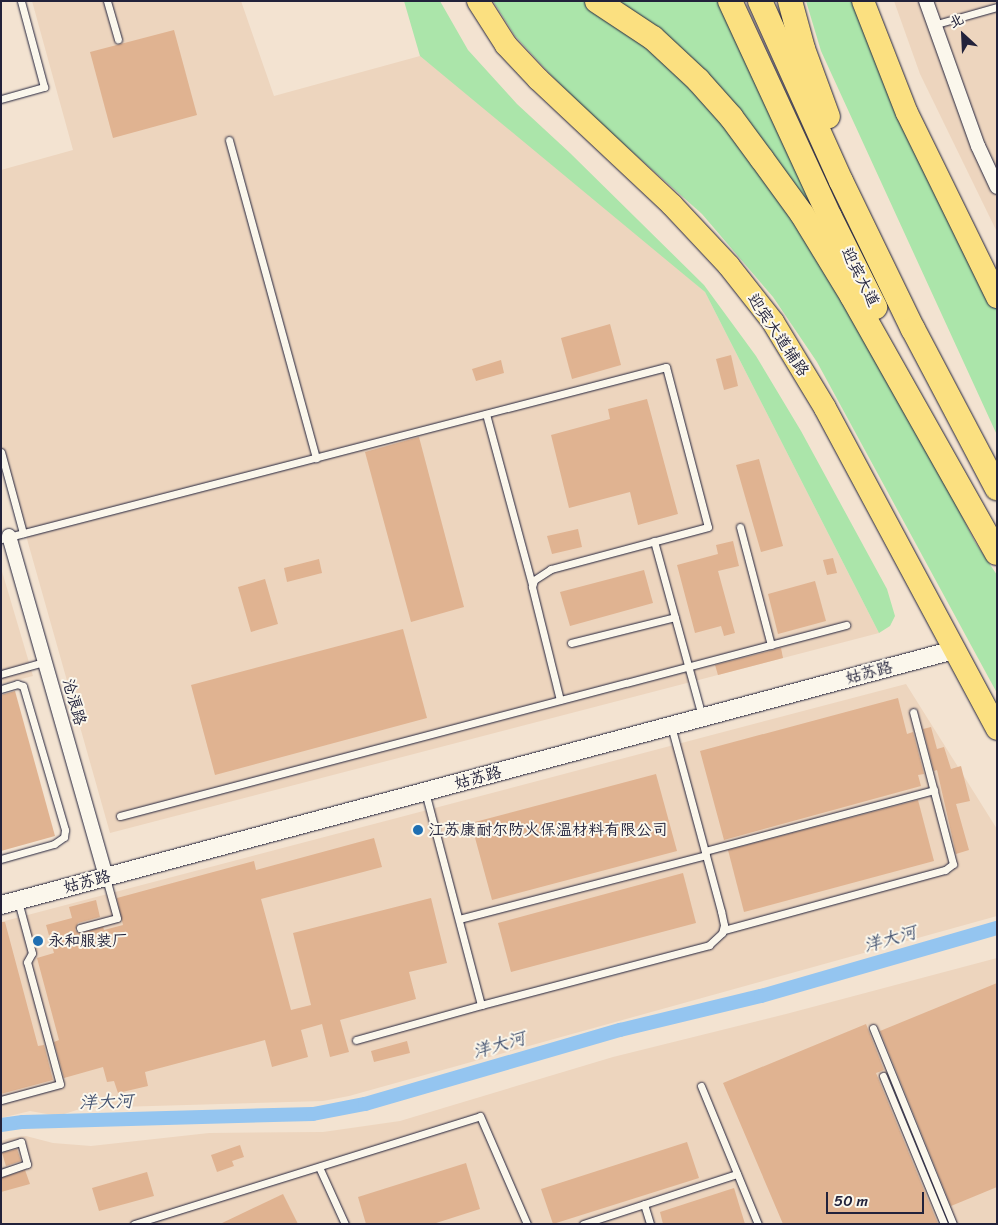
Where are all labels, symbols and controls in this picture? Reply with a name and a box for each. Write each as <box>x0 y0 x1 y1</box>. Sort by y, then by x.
text: 北 <box>945 7 968 35</box>
north arrow <box>938 10 988 60</box>
street label: 迎宾大道 <box>837 244 883 310</box>
street label: 迎宾大道辅路 <box>743 290 813 380</box>
street label: 姑苏路 <box>843 658 895 688</box>
street label: 沧浪路 <box>58 676 90 728</box>
street label: 姑苏路 <box>452 763 504 793</box>
place label: 江苏康耐尔防火保温材料有限公司 <box>428 820 668 840</box>
marker: 江苏康耐尔防火保温材料有限公司 <box>412 824 424 836</box>
street label: 姑苏路 <box>61 867 113 897</box>
water label: 洋大河 <box>861 921 919 957</box>
place label: 永和服装厂 <box>48 931 128 951</box>
marker: 永和服装厂 <box>32 935 44 947</box>
water label: 洋大河 <box>470 1027 528 1063</box>
water label: 洋大河 <box>79 1090 133 1114</box>
scale bar <box>828 1182 926 1214</box>
text: 50 m <box>834 1188 868 1214</box>

